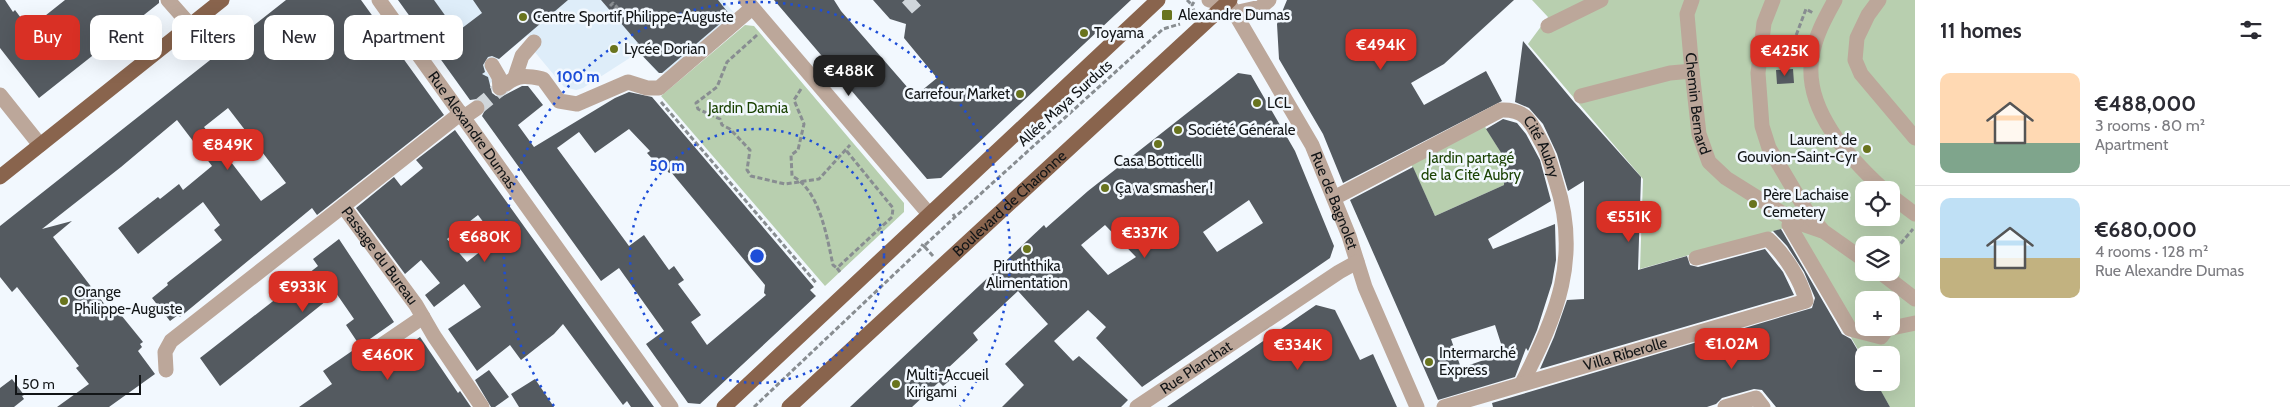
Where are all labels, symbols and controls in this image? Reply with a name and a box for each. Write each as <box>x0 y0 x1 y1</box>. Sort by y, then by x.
place label: Alexandre Dumas <box>1178 6 1290 24</box>
place label: Centre Sportif Philippe-Auguste <box>533 8 734 26</box>
marker: Alexandre Dumas <box>1160 8 1174 22</box>
marker: Centre Sportif Philippe-Auguste <box>517 11 529 23</box>
chip: Buy <box>15 15 80 60</box>
chip: Rent <box>90 15 162 60</box>
chip: Filters <box>172 15 254 60</box>
chip: New <box>264 15 334 60</box>
chip: Apartment <box>344 15 463 60</box>
icon: filters <box>2237 16 2265 44</box>
text: 11 homes <box>1940 18 2022 43</box>
place label: Toyama <box>1094 24 1145 42</box>
marker: Toyama <box>1078 27 1090 39</box>
pin: €494K <box>1346 28 1416 71</box>
pin: €425K <box>1750 34 1820 77</box>
text: €494K <box>1356 35 1406 54</box>
place label: Lycée Dorian <box>624 40 706 58</box>
text: €425K <box>1761 41 1809 60</box>
marker: Lycée Dorian <box>608 43 620 55</box>
street label: Chemin Bernard <box>1681 52 1715 157</box>
pin: €488K <box>814 54 884 97</box>
street label: Allée Maya Surduts <box>1014 56 1116 150</box>
text: €488K <box>824 61 874 80</box>
street label: Rue Alexandre Dumas <box>424 68 520 192</box>
text: 100 m <box>556 68 600 86</box>
place label: Carrefour Market <box>904 85 1010 103</box>
marker: Carrefour Market <box>1014 88 1026 100</box>
text: €488,000 <box>2095 91 2196 116</box>
icon: home <box>1980 93 2040 153</box>
place label: LCL <box>1267 94 1291 112</box>
marker: LCL <box>1251 97 1263 109</box>
park label: Jardin Damia <box>707 99 789 117</box>
street label: Cité Aubry <box>1519 112 1563 180</box>
text: 3 rooms · 80 m² <box>2095 116 2205 135</box>
place label: Société Générale <box>1188 121 1296 139</box>
marker: Société Générale <box>1172 124 1184 136</box>
pin: €849K <box>193 128 263 171</box>
place label: Laurent de Gouvion-Saint-Cyr <box>1737 131 1857 166</box>
text: €849K <box>204 135 252 154</box>
text: Apartment <box>2095 135 2168 154</box>
marker: Casa Botticelli <box>1152 138 1164 150</box>
marker: Laurent de Gouvion-Saint-Cyr <box>1861 143 1873 155</box>
street label: Boulevard de Charonne <box>949 146 1070 260</box>
street label: Rue de Bagnolet <box>1307 149 1362 252</box>
park label: Jardin partagé de la Cité Aubry <box>1421 149 1521 184</box>
place label: Casa Botticelli <box>1114 152 1202 170</box>
text: 50 m <box>649 157 685 175</box>
place label: Ça va smasher ! <box>1115 179 1213 197</box>
map controls <box>1855 181 1900 391</box>
button: locate <box>1855 181 1900 226</box>
marker: Ça va smasher ! <box>1099 182 1111 194</box>
place label: Père Lachaise Cemetery <box>1763 186 1849 221</box>
marker: Père Lachaise Cemetery <box>1747 198 1759 210</box>
pin: €551K <box>1594 200 1664 243</box>
street label: Passage du Bureau <box>338 203 422 308</box>
text: €551K <box>1607 207 1651 226</box>
pin: €337K <box>1110 216 1180 259</box>
text: €680,000 <box>2095 217 2197 242</box>
icon: home <box>1980 218 2040 278</box>
pin: €680K <box>450 220 520 263</box>
text: €337K <box>1122 223 1168 242</box>
text: €680K <box>460 227 510 246</box>
button: layers <box>1855 236 1900 281</box>
text: 4 rooms · 128 m² <box>2095 242 2208 261</box>
marker: Piruththika Alimentation <box>1021 243 1033 255</box>
centre of rings <box>748 247 766 265</box>
place label: Piruththika Alimentation <box>986 257 1068 292</box>
text: Rue Alexandre Dumas <box>2095 261 2244 280</box>
pin: €933K <box>268 270 338 313</box>
text: €933K <box>280 277 326 296</box>
place label: Orange Philippe-Auguste <box>74 283 183 318</box>
button: + <box>1855 291 1900 336</box>
marker: Orange Philippe-Auguste <box>58 295 70 307</box>
pin: €334K <box>1263 328 1333 371</box>
pin: €1.02M <box>1691 328 1773 370</box>
street label: Villa Riberolle <box>1581 333 1670 375</box>
text: €1.02M <box>1706 334 1758 353</box>
text: €334K <box>1274 335 1322 354</box>
street label: Rue Planchat <box>1157 337 1235 398</box>
pin: €460K <box>353 338 423 381</box>
place label: Intermarché Express <box>1439 344 1516 379</box>
text: €460K <box>363 345 413 364</box>
button: − <box>1855 346 1900 391</box>
marker: Intermarché Express <box>1423 356 1435 368</box>
place label: Multi-Accueil Kirigami <box>906 366 989 401</box>
scale bar <box>15 372 141 395</box>
text: 50 m <box>22 375 55 393</box>
marker: Multi-Accueil Kirigami <box>890 378 902 390</box>

